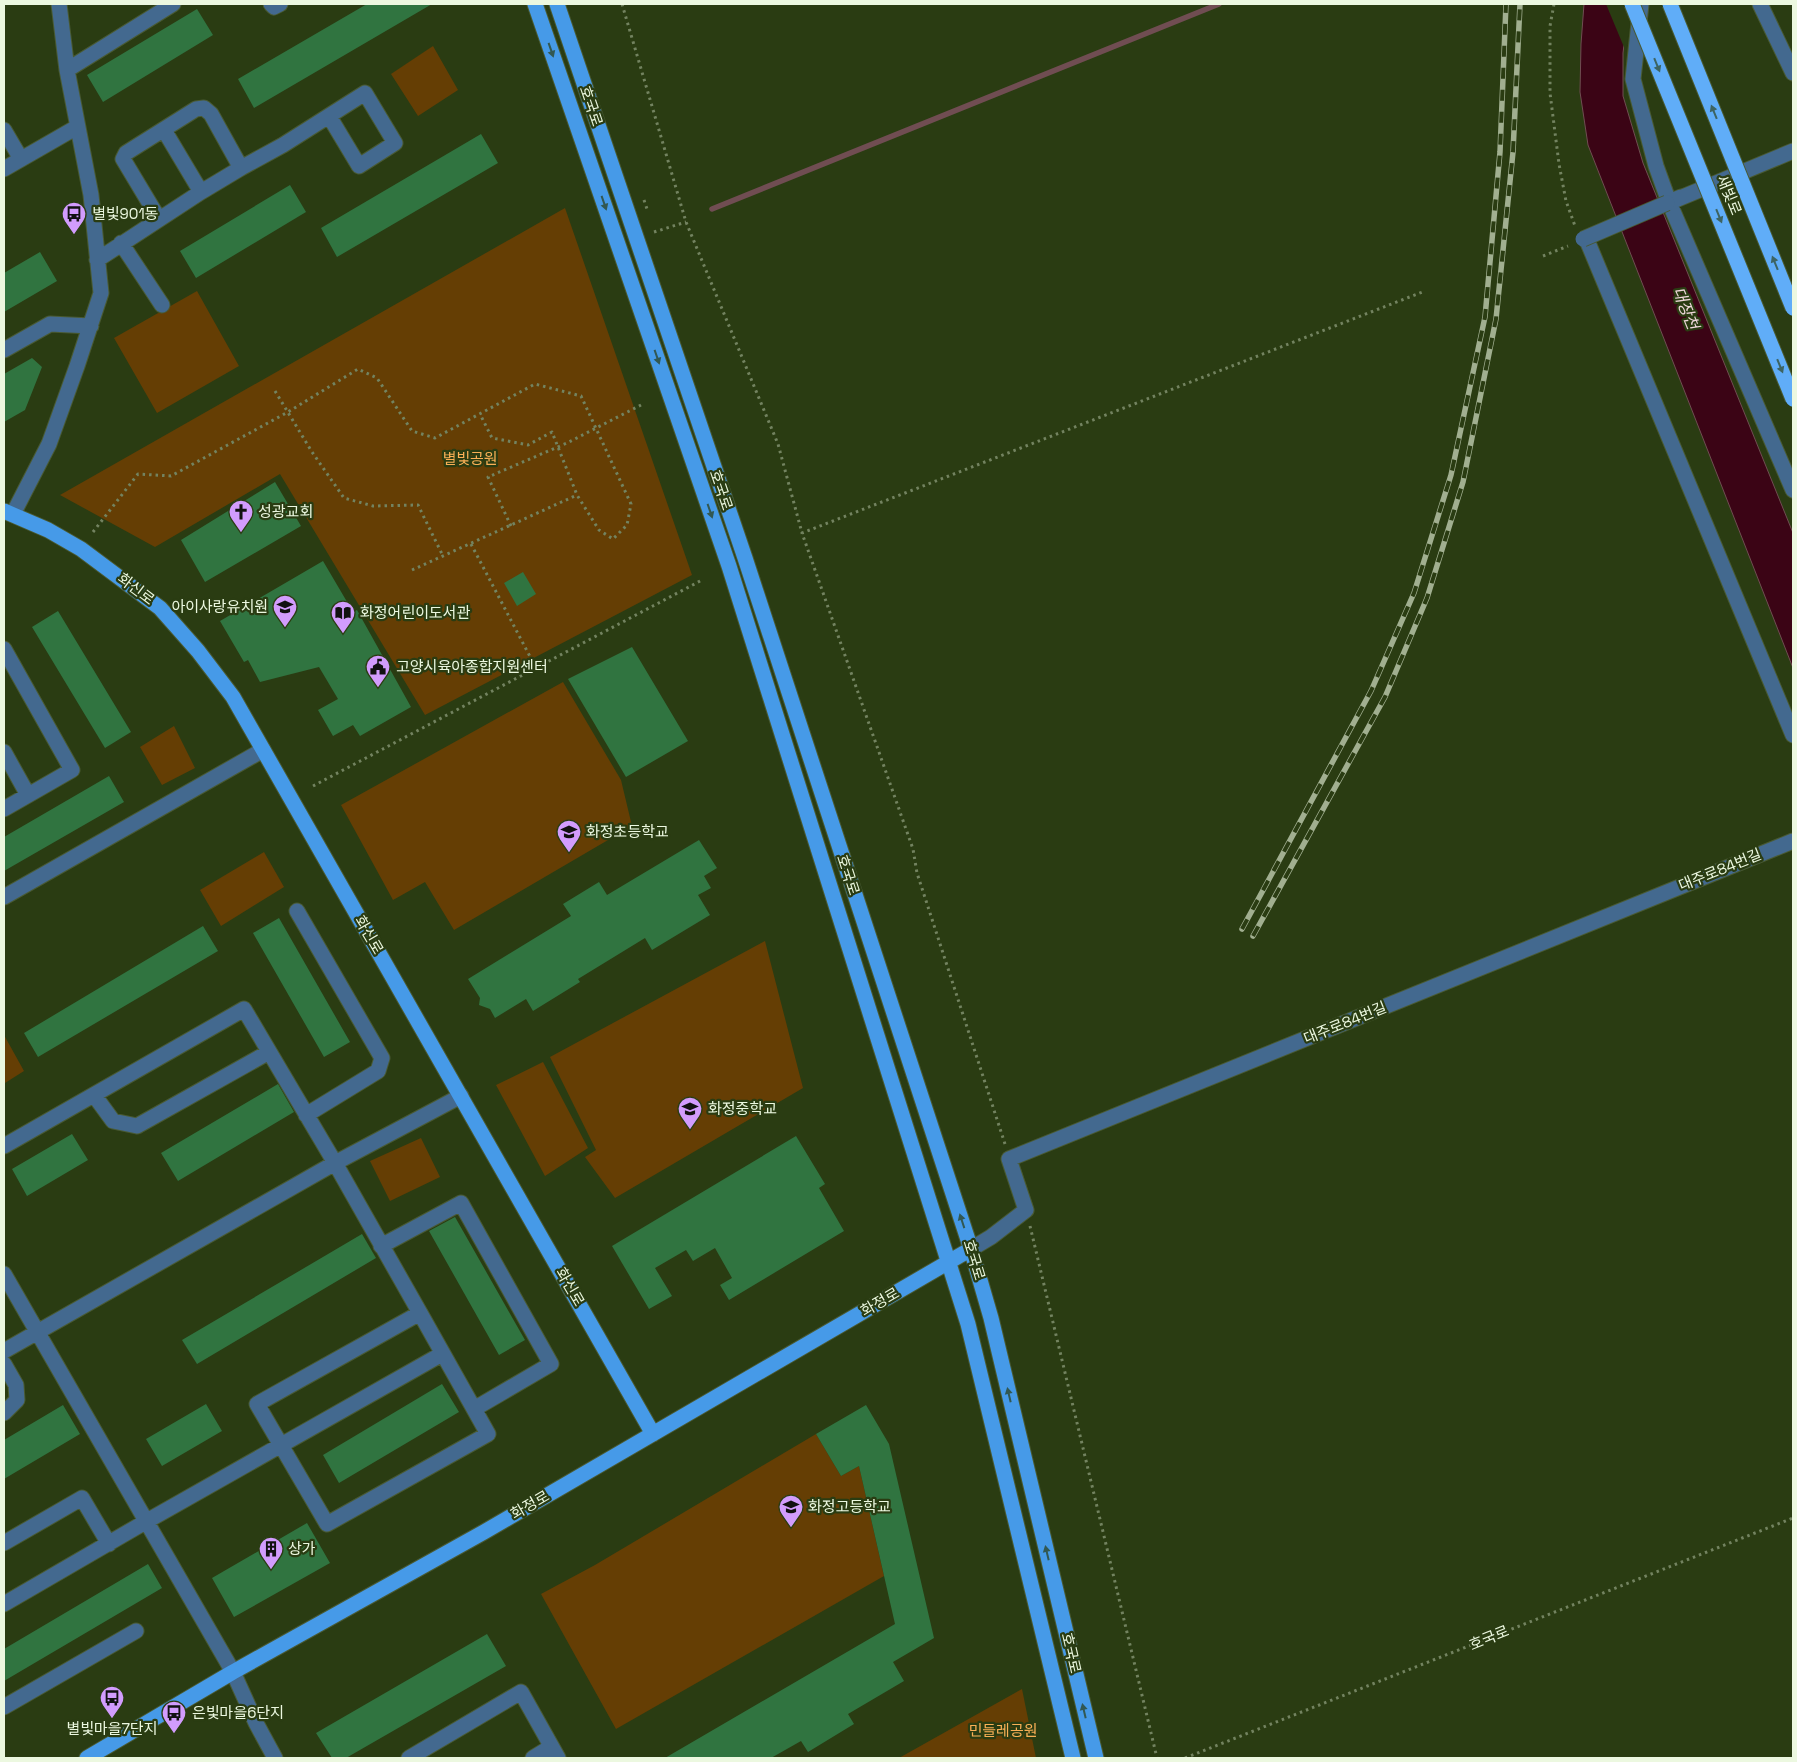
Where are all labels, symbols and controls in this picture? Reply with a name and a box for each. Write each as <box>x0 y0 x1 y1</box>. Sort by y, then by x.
one-way arrow <box>547 43 555 58</box>
one-way arrow <box>1653 58 1661 73</box>
street label: 호국로 <box>576 83 607 129</box>
one-way arrow <box>1709 105 1717 120</box>
street label: 새빛로 <box>1713 172 1746 218</box>
one-way arrow <box>601 196 608 211</box>
bus stop icon: 별빛901동 <box>61 201 87 235</box>
place label: 별빛901동 <box>92 204 158 223</box>
one-way arrow <box>1715 208 1723 223</box>
one-way arrow <box>1771 255 1779 270</box>
water label: 대장천 <box>1668 284 1704 335</box>
one-way arrow <box>653 350 661 365</box>
one-way arrow <box>1776 359 1784 374</box>
park label: 별빛공원 <box>442 449 498 468</box>
street label: 호국로 <box>706 467 737 513</box>
church icon: 성광교회 <box>228 499 254 533</box>
place label: 성광교회 <box>258 502 313 521</box>
one-way arrow <box>707 503 714 518</box>
street label: 화신로 <box>114 569 159 609</box>
school or university icon: 아이사랑유치원 <box>272 594 298 628</box>
place label: 아이사랑유치원 <box>171 597 268 616</box>
library icon: 화정어린이도서관 <box>330 600 356 634</box>
place label: 화정어린이도서관 <box>360 603 471 622</box>
public building icon: 고양시육아종합지원센터 <box>365 654 391 688</box>
place label: 고양시육아종합지원센터 <box>396 657 548 676</box>
school or university icon: 화정초등학교 <box>556 819 582 853</box>
place label: 화정초등학교 <box>586 822 669 841</box>
street label: 대주로84번길 <box>1676 844 1764 895</box>
street label: 호국로 <box>833 852 864 897</box>
street label: 화신로 <box>351 912 388 957</box>
street label: 대주로84번길 <box>1301 997 1389 1048</box>
school or university icon: 화정중학교 <box>677 1096 703 1130</box>
place label: 화정중학교 <box>708 1099 777 1118</box>
one-way arrow <box>957 1213 965 1228</box>
street label: 호국로 <box>959 1237 990 1282</box>
street label: 화신로 <box>552 1264 589 1309</box>
street label: 화정로 <box>857 1283 902 1320</box>
one-way arrow <box>1005 1387 1013 1402</box>
street label: 화정로 <box>507 1486 552 1523</box>
school or university icon: 화정고등학교 <box>778 1494 804 1528</box>
place label: 화정고등학교 <box>808 1497 891 1516</box>
building icon: 상가 <box>258 1536 284 1570</box>
place label: 상가 <box>288 1539 316 1558</box>
one-way arrow <box>1043 1545 1051 1560</box>
street label: 호국로 <box>1466 1621 1512 1654</box>
street label: 호국로 <box>1058 1631 1085 1675</box>
bus stop icon: 별빛마을7단지 <box>99 1685 125 1719</box>
bus stop icon: 은빛마을6단지 <box>161 1700 187 1734</box>
place label: 은빛마을6단지 <box>192 1703 284 1722</box>
one-way arrow <box>1080 1703 1088 1718</box>
place label: 별빛마을7단지 <box>66 1719 158 1738</box>
park label: 민들레공원 <box>968 1721 1038 1740</box>

